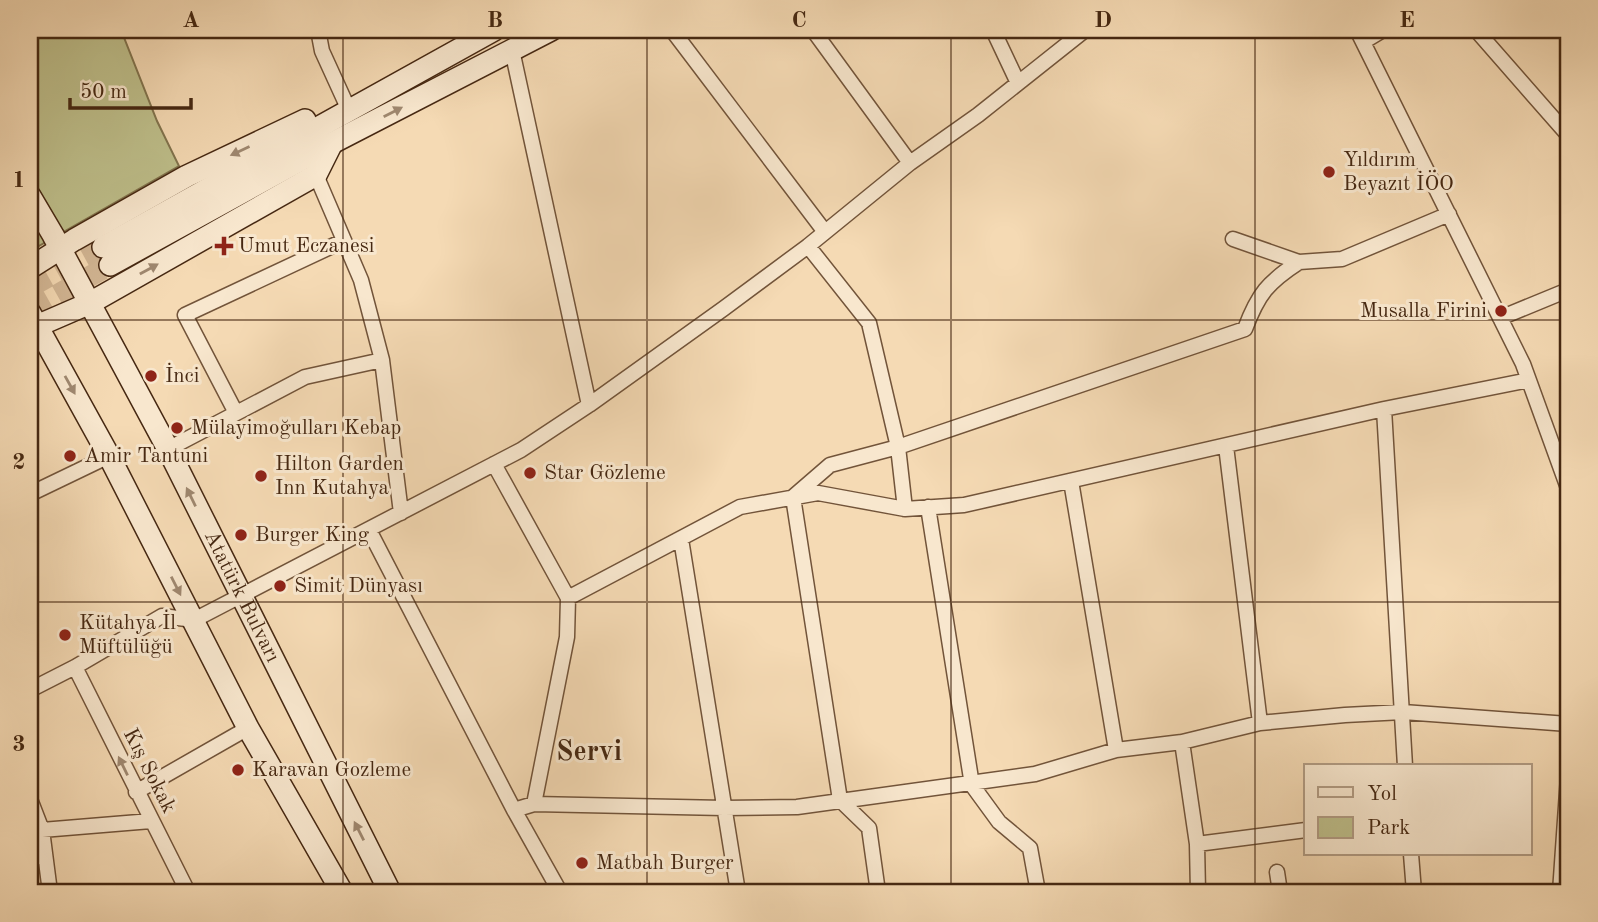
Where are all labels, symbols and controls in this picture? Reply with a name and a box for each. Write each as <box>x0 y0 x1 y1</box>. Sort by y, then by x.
text: A <box>182 9 200 32</box>
text: B <box>487 9 503 32</box>
text: C <box>791 9 807 32</box>
text: D <box>1094 9 1112 32</box>
text: E <box>1399 9 1415 32</box>
scale bar <box>70 66 191 110</box>
text: 50 m <box>80 82 127 103</box>
one-way arrow <box>383 106 403 117</box>
one-way arrow <box>230 145 250 157</box>
place label: Yıldırım Beyazıt İÖO <box>1343 150 1454 195</box>
marker: Yıldırım Beyazıt İÖO <box>1321 164 1337 180</box>
text: 1 <box>12 169 26 192</box>
place label: Umut Eczanesi <box>238 236 375 257</box>
marker: Umut Eczanesi <box>216 238 232 254</box>
one-way arrow <box>140 263 159 275</box>
place label: Musalla Firini <box>1360 301 1487 322</box>
marker: Musalla Firini <box>1493 303 1509 319</box>
place label: İnci <box>165 362 199 387</box>
marker: İnci <box>143 368 159 384</box>
one-way arrow <box>64 375 76 395</box>
place label: Mülayimoğulları Kebap <box>191 418 401 439</box>
marker: Mülayimoğulları Kebap <box>169 420 185 436</box>
place label: Amir Tantuni <box>84 446 208 467</box>
marker: Amir Tantuni <box>62 448 78 464</box>
text: 2 <box>12 451 26 474</box>
place label: Hilton Garden Inn Kutahya <box>275 454 404 499</box>
place label: Star Gözleme <box>544 463 666 484</box>
marker: Star Gözleme <box>522 465 538 481</box>
marker: Hilton Garden Inn Kutahya <box>253 468 269 484</box>
one-way arrow <box>186 487 197 507</box>
place label: Burger King <box>255 525 370 546</box>
street label: Atatürk Bulvarı <box>200 527 284 666</box>
marker: Burger King <box>233 527 249 543</box>
one-way arrow <box>171 576 182 596</box>
place label: Simit Dünyası <box>294 576 423 597</box>
marker: Simit Dünyası <box>272 578 288 594</box>
place label: Kütahya İl Müftülüğü <box>79 609 176 658</box>
marker: Kütahya İl Müftülüğü <box>57 627 73 643</box>
street label: Kış Sokak <box>119 725 179 817</box>
text: 3 <box>12 733 26 756</box>
district label: Servi <box>556 739 622 767</box>
one-way arrow <box>117 756 129 776</box>
place label: Karavan Gozleme <box>252 760 411 781</box>
marker: Karavan Gozleme <box>230 762 246 778</box>
legend <box>1304 764 1532 856</box>
text: Yol <box>1367 784 1397 805</box>
text: Park <box>1367 818 1410 839</box>
one-way arrow <box>354 821 365 841</box>
place label: Matbah Burger <box>596 853 734 874</box>
marker: Matbah Burger <box>574 855 590 871</box>

